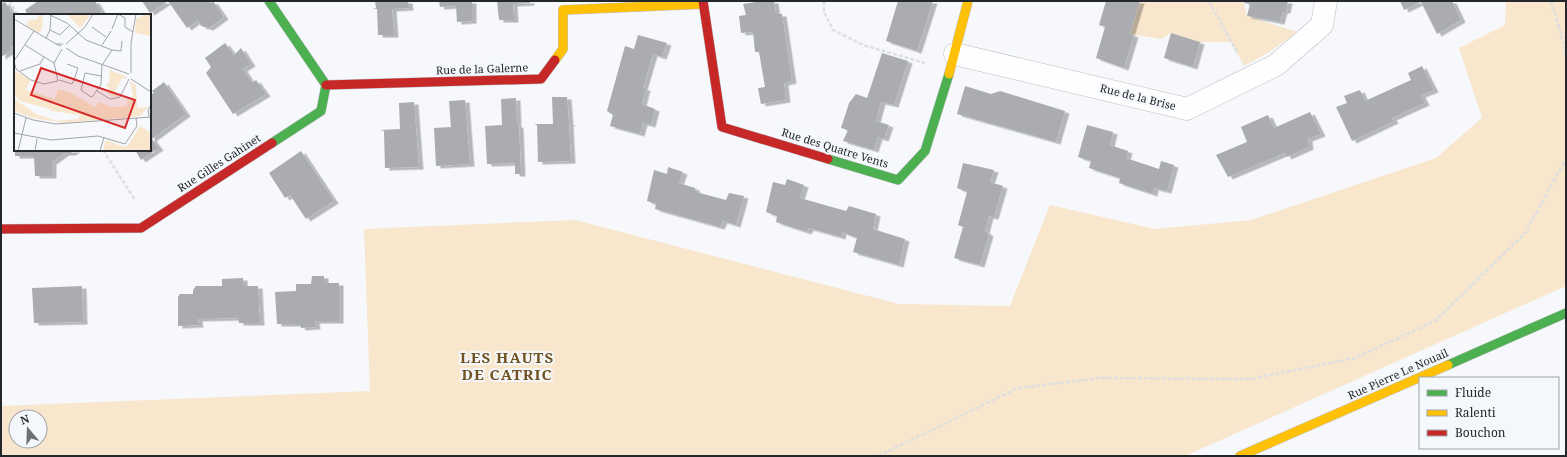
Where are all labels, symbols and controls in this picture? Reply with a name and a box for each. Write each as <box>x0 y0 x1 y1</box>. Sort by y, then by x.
inset map <box>14 14 151 151</box>
street label: Rue de la Galerne <box>436 59 529 78</box>
street label: Rue de la Brise <box>1099 80 1178 113</box>
street label: Rue des Quatre Vents <box>780 124 891 171</box>
street label: Rue Gilles Gahinet <box>174 130 263 195</box>
street label: Rue Pierre Le Nouail <box>1345 344 1451 402</box>
district label: LES HAUTS DE CATRIC <box>460 347 554 384</box>
legend <box>1419 377 1559 449</box>
text: Fluide <box>1455 384 1491 401</box>
text: Ralenti <box>1455 404 1496 421</box>
north arrow <box>8 409 48 449</box>
text: N <box>18 410 31 428</box>
text: Bouchon <box>1455 424 1506 441</box>

